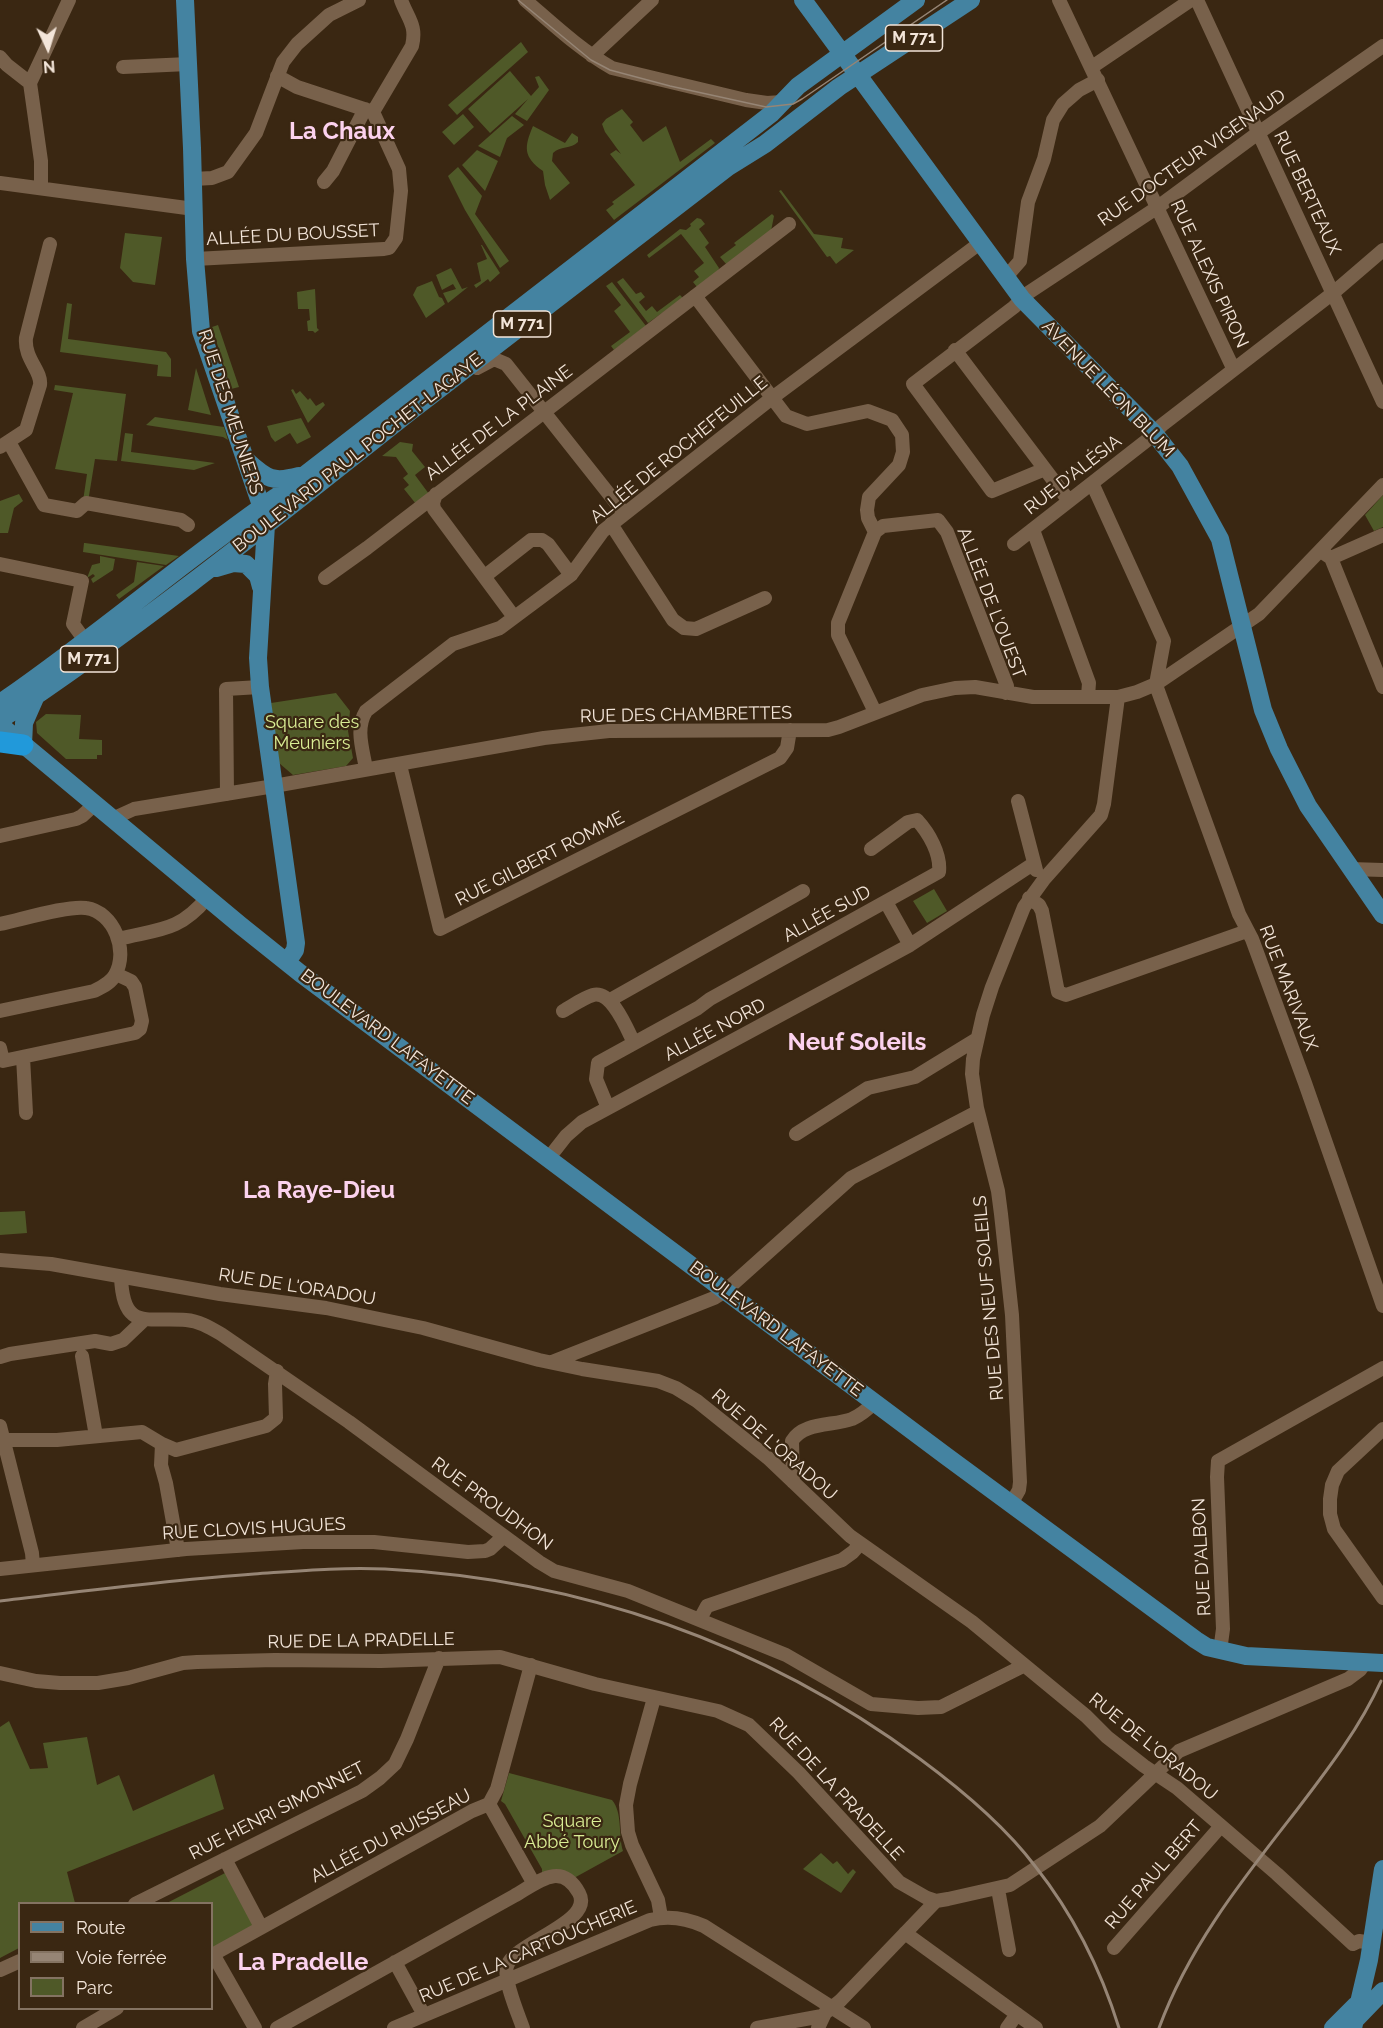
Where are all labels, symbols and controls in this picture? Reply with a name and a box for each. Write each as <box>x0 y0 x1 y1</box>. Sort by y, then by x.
north arrow <box>18 18 78 78</box>
road number: M 771 <box>886 25 942 51</box>
text: N <box>43 57 56 76</box>
street label: RUE DOCTEUR VIGENAUD <box>1094 85 1290 231</box>
district label: La Chaux <box>289 118 395 146</box>
street label: RUE BERTEAUX <box>1269 128 1345 258</box>
street label: RUE ALEXIS PIRON <box>1165 197 1253 351</box>
street label: ALLÉE DU BOUSSET <box>206 220 380 250</box>
road number: M 771 <box>494 311 550 337</box>
street label: AVENUE LÉON BLUM <box>1037 316 1179 462</box>
street label: RUE DES MEUNIERS <box>193 327 267 497</box>
street label: BOULEVARD PAUL POCHET-LAGAYE <box>229 349 487 557</box>
street label: ALLÉE DE LA PLAINE <box>421 361 577 485</box>
street label: ALLÉE DE ROCHEFEUILLE <box>586 372 772 528</box>
street label: RUE D'ALÉSIA <box>1020 430 1126 520</box>
street label: ALLÉE DE L'OUEST <box>952 524 1030 682</box>
road number: M 771 <box>60 646 118 672</box>
street label: RUE DES CHAMBRETTES <box>580 702 792 728</box>
park label: Square des Meuniers <box>265 712 359 754</box>
street label: RUE GILBERT ROMME <box>452 807 628 911</box>
street label: ALLÉE SUD <box>779 881 875 947</box>
street label: RUE MARIVAUX <box>1254 922 1322 1054</box>
street label: BOULEVARD LAFAYETTE <box>296 965 478 1109</box>
street label: ALLÉE NORD <box>661 994 769 1066</box>
district label: Neuf Soleils <box>788 1029 926 1057</box>
district label: La Raye-Dieu <box>243 1177 395 1205</box>
street label: RUE DES NEUF SOLEILS <box>969 1195 1009 1401</box>
street label: BOULEVARD LAFAYETTE <box>685 1257 867 1401</box>
street label: RUE DE L'ORADOU <box>217 1264 377 1310</box>
street label: RUE DE L'ORADOU <box>707 1385 841 1505</box>
street label: RUE PROUDHON <box>427 1453 557 1555</box>
street label: RUE D'ALBON <box>1188 1497 1216 1617</box>
street label: RUE CLOVIS HUGUES <box>162 1513 346 1545</box>
street label: RUE DE LA PRADELLE <box>267 1629 455 1653</box>
street label: RUE DE L'ORADOU <box>1084 1689 1222 1805</box>
street label: RUE DE LA PRADELLE <box>764 1713 908 1865</box>
street label: RUE HENRI SIMONNET <box>186 1757 368 1865</box>
street label: ALLÉE DU RUISSEAU <box>307 1785 475 1887</box>
park label: Square Abbé Toury <box>524 1811 620 1854</box>
street label: RUE PAUL BERT <box>1101 1816 1207 1934</box>
street label: RUE DE LA CARTOUCHERIE <box>416 1896 640 2008</box>
legend <box>18 1902 213 2010</box>
text: Route <box>76 1917 125 1938</box>
text: Voie ferrée <box>76 1947 167 1968</box>
district label: La Pradelle <box>238 1949 368 1977</box>
text: Parc <box>76 1977 113 1998</box>

